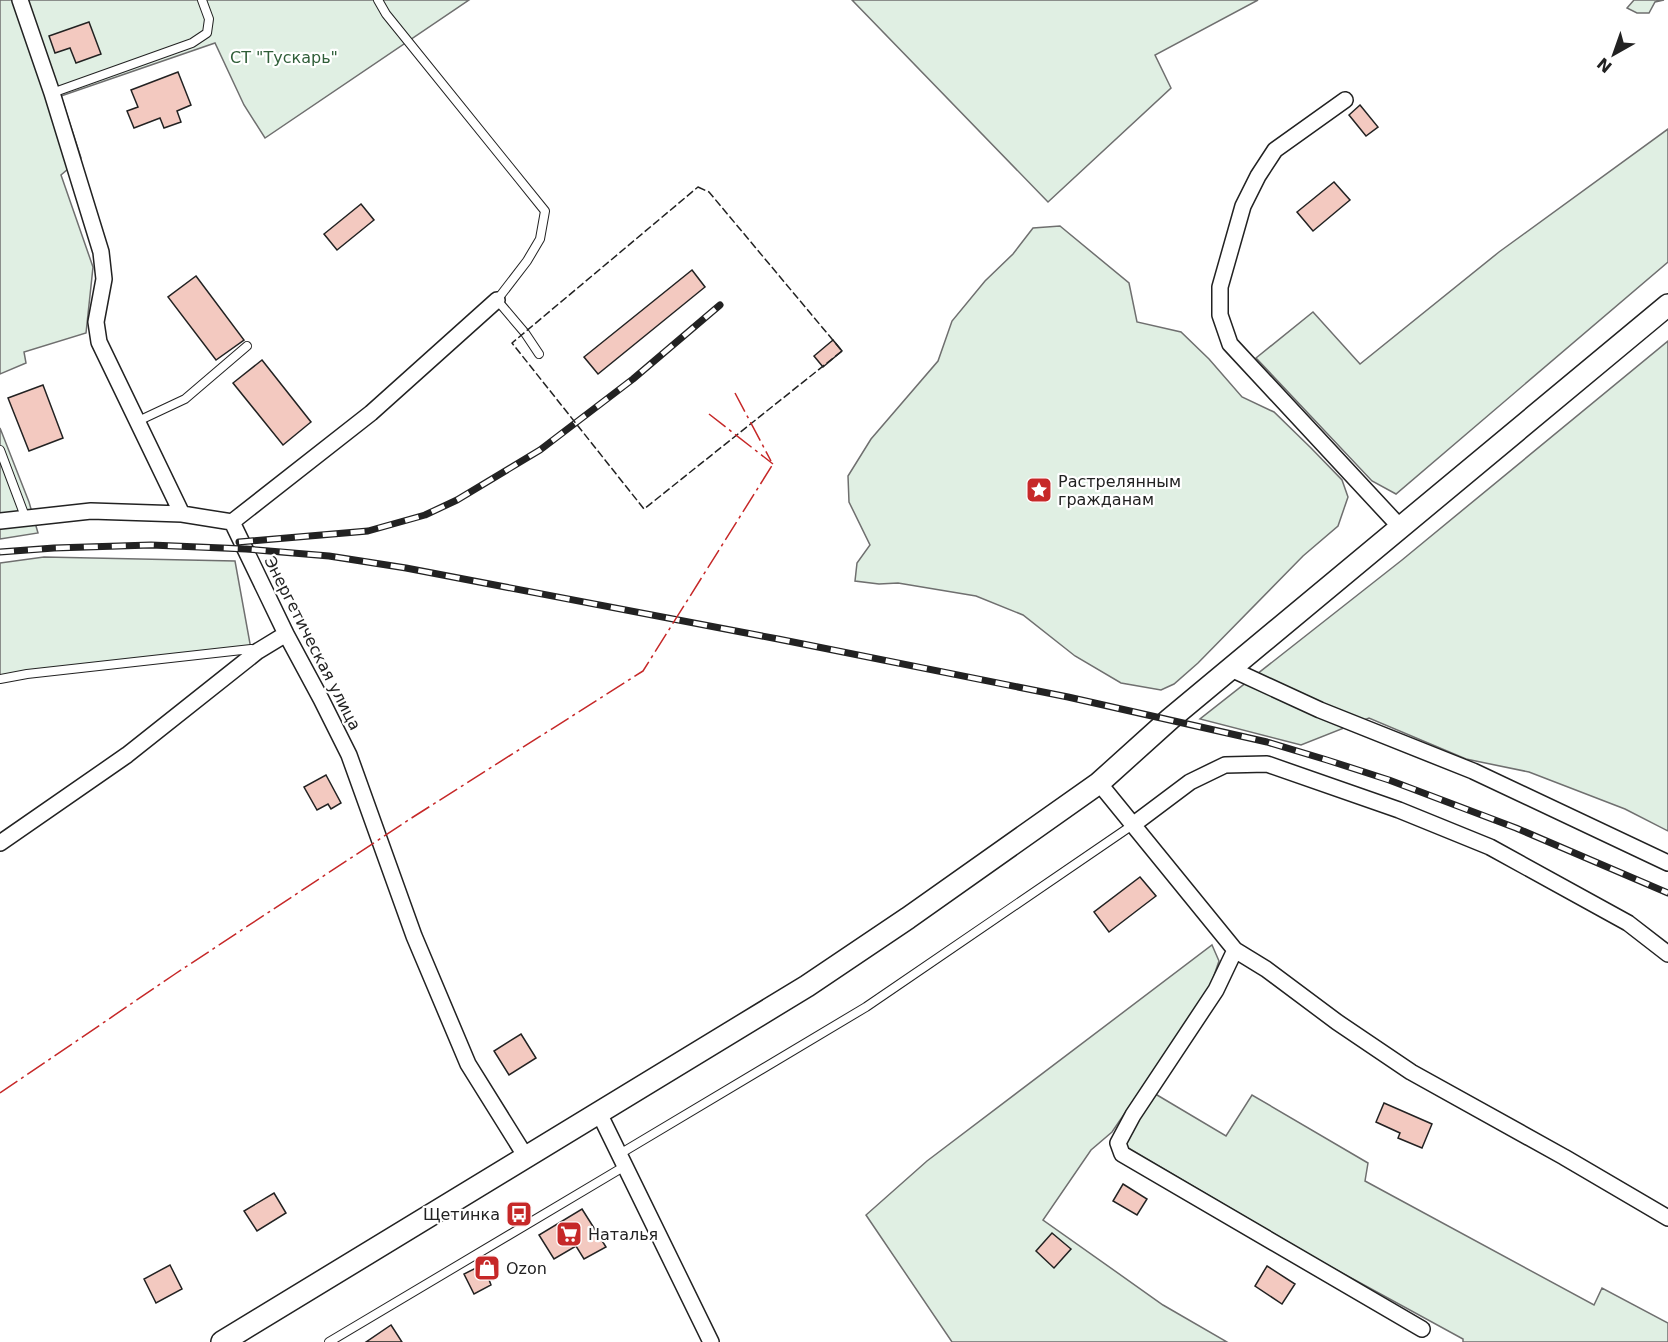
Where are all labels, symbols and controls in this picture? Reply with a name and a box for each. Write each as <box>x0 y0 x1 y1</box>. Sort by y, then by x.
north arrow <box>1584 24 1644 84</box>
park label: СТ "Тускарь" <box>230 48 338 67</box>
text: N <box>1593 54 1616 77</box>
place label: Растрелянным гражданам <box>1058 472 1181 509</box>
place icon: Растрелянным гражданам <box>1024 475 1054 505</box>
street label: Энергетическая улица <box>260 553 365 733</box>
bus stop icon: Щетинка <box>504 1199 534 1229</box>
place label: Щетинка <box>423 1205 500 1224</box>
supermarket icon: Наталья <box>554 1219 584 1249</box>
place label: Наталья <box>588 1225 658 1244</box>
shop icon: Ozon <box>472 1253 502 1283</box>
place label: Ozon <box>506 1259 547 1278</box>

